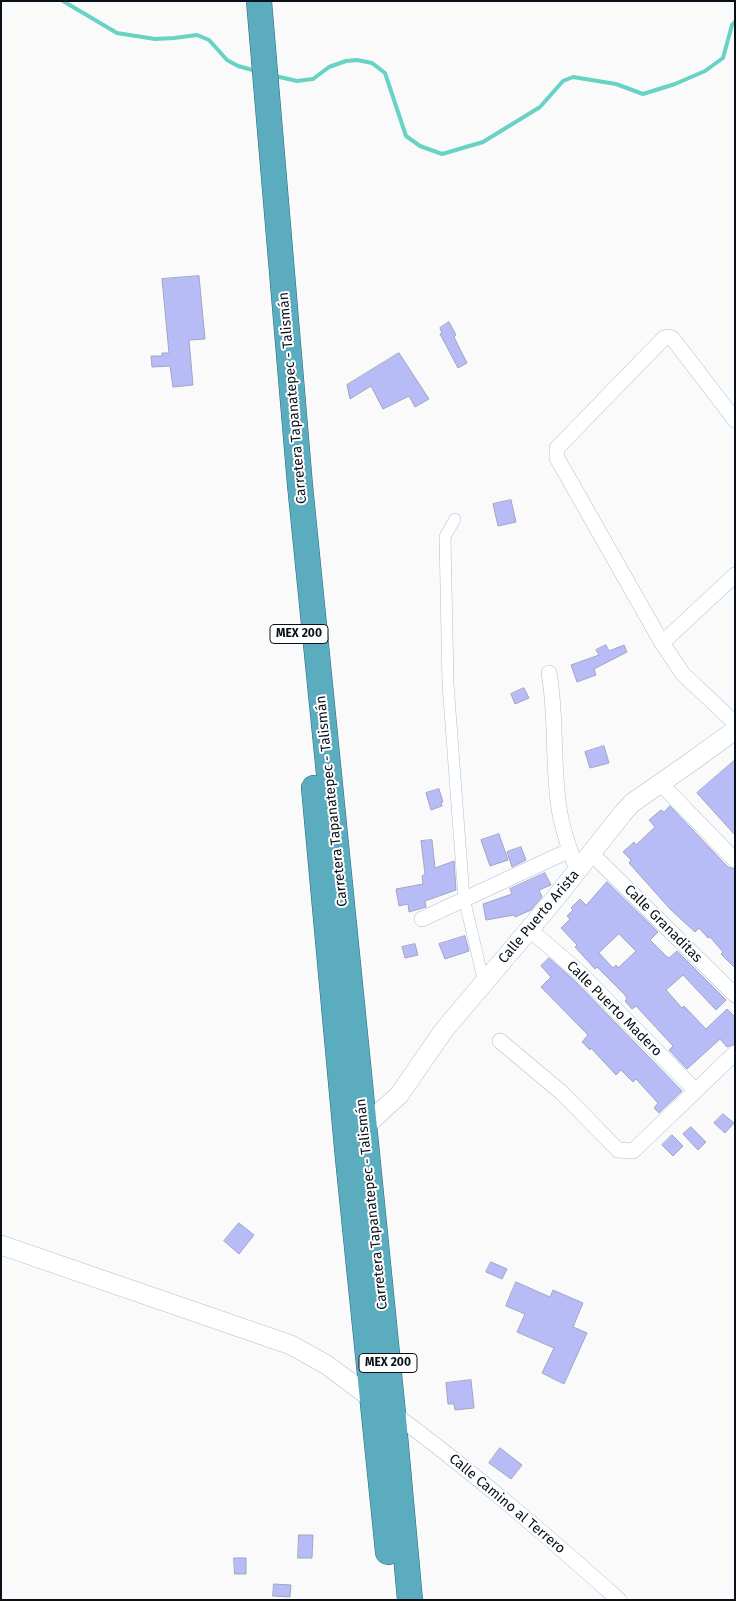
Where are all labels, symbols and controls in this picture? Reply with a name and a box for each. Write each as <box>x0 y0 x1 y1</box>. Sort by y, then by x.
street label: Carretera Tapanatepec - Talismán <box>275 291 311 505</box>
road number: MEX 200 <box>270 624 328 644</box>
street label: Carretera Tapanatepec - Talismán <box>313 694 351 908</box>
street label: Calle Puerto Arista <box>495 867 583 967</box>
street label: Calle Granaditas <box>621 882 705 966</box>
street label: Calle Puerto Madero <box>563 958 665 1060</box>
street label: Carretera Tapanatepec - Talismán <box>353 1097 391 1311</box>
road number: MEX 200 <box>359 1354 417 1372</box>
street label: Calle Camino al Terrero <box>445 1450 569 1558</box>

